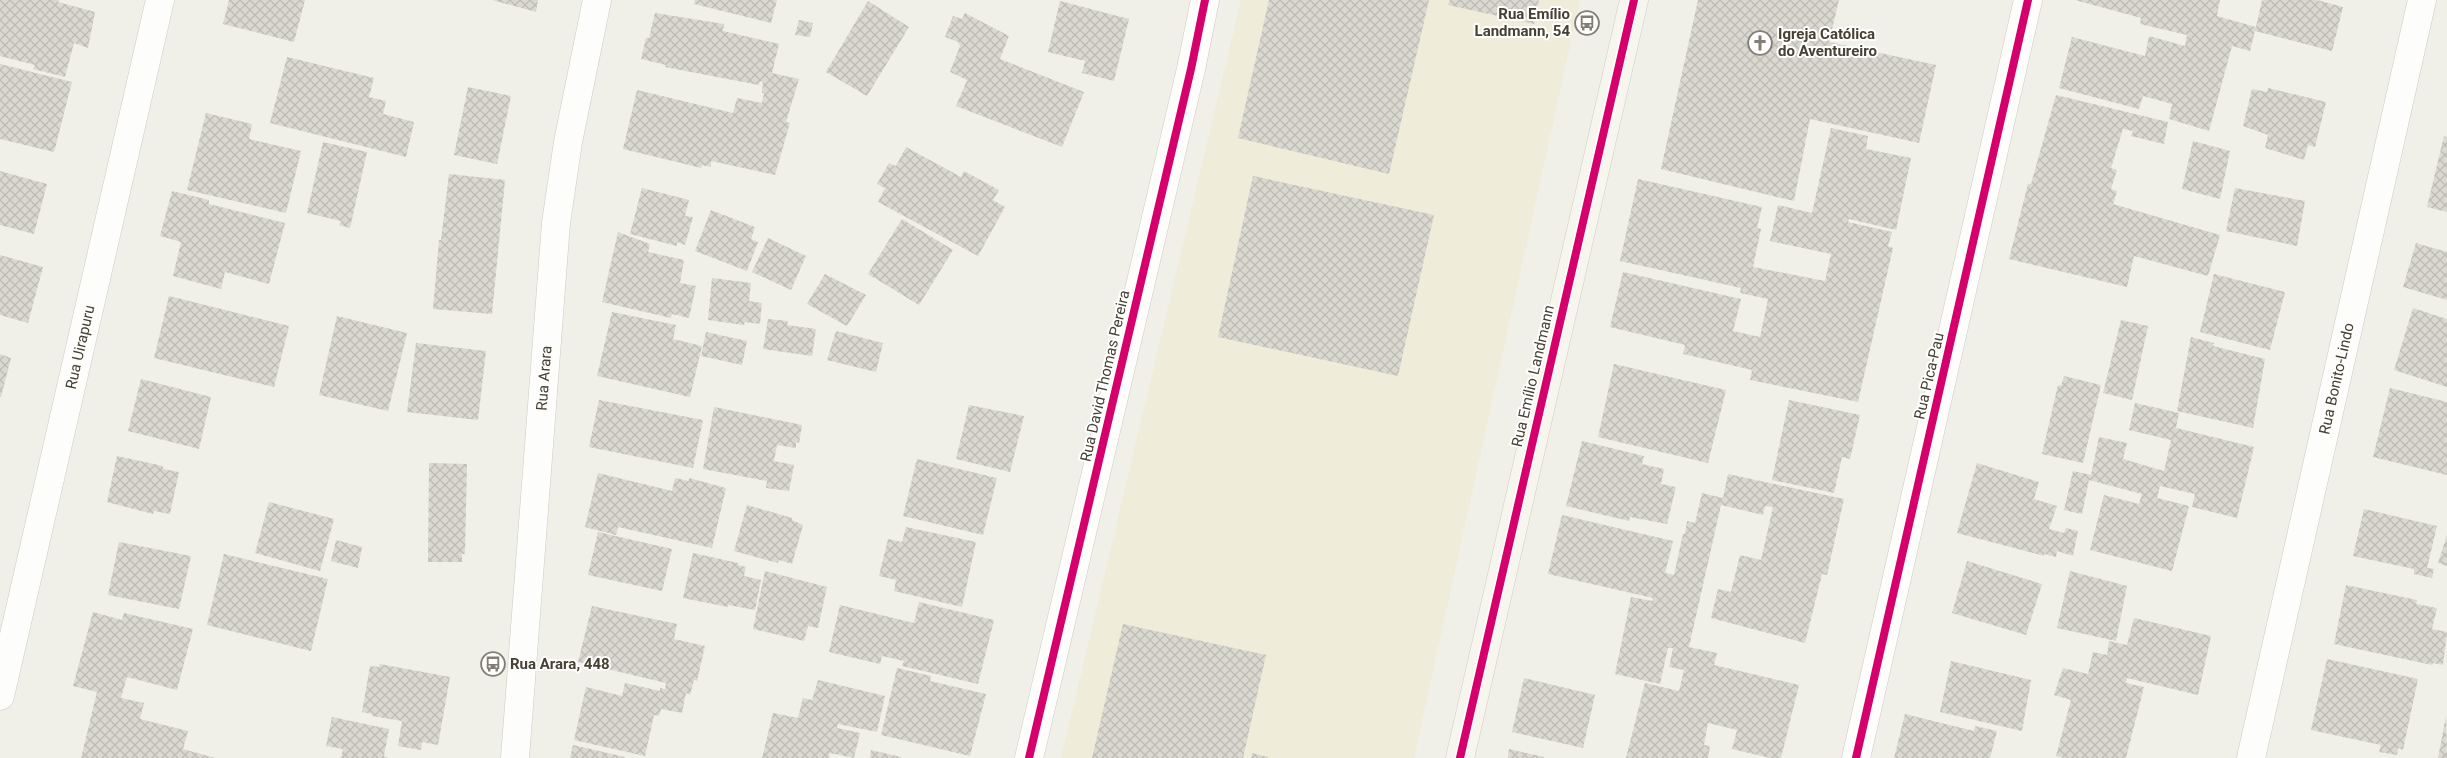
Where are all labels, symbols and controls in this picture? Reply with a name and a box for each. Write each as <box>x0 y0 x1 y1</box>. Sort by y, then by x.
place label: Rua Emílio Landmann, 54 <box>1475 5 1570 40</box>
bus stop icon: Rua Emílio Landmann, 54 <box>1574 10 1600 36</box>
place label: Igreja Católica do Aventureiro <box>1778 25 1877 60</box>
church icon: Igreja Católica do Aventureiro <box>1747 30 1773 56</box>
street label: Rua David Thomas Pereira <box>1076 288 1134 464</box>
street label: Rua Uirapuru <box>62 303 99 391</box>
street label: Rua Emílio Landmann <box>1508 303 1558 449</box>
street label: Rua Bonito-Lindo <box>2315 321 2358 436</box>
street label: Rua Pica-Pau <box>1910 331 1948 421</box>
street label: Rua Arara <box>533 345 556 411</box>
bus stop icon: Rua Arara, 448 <box>480 651 506 677</box>
place label: Rua Arara, 448 <box>510 655 610 673</box>

